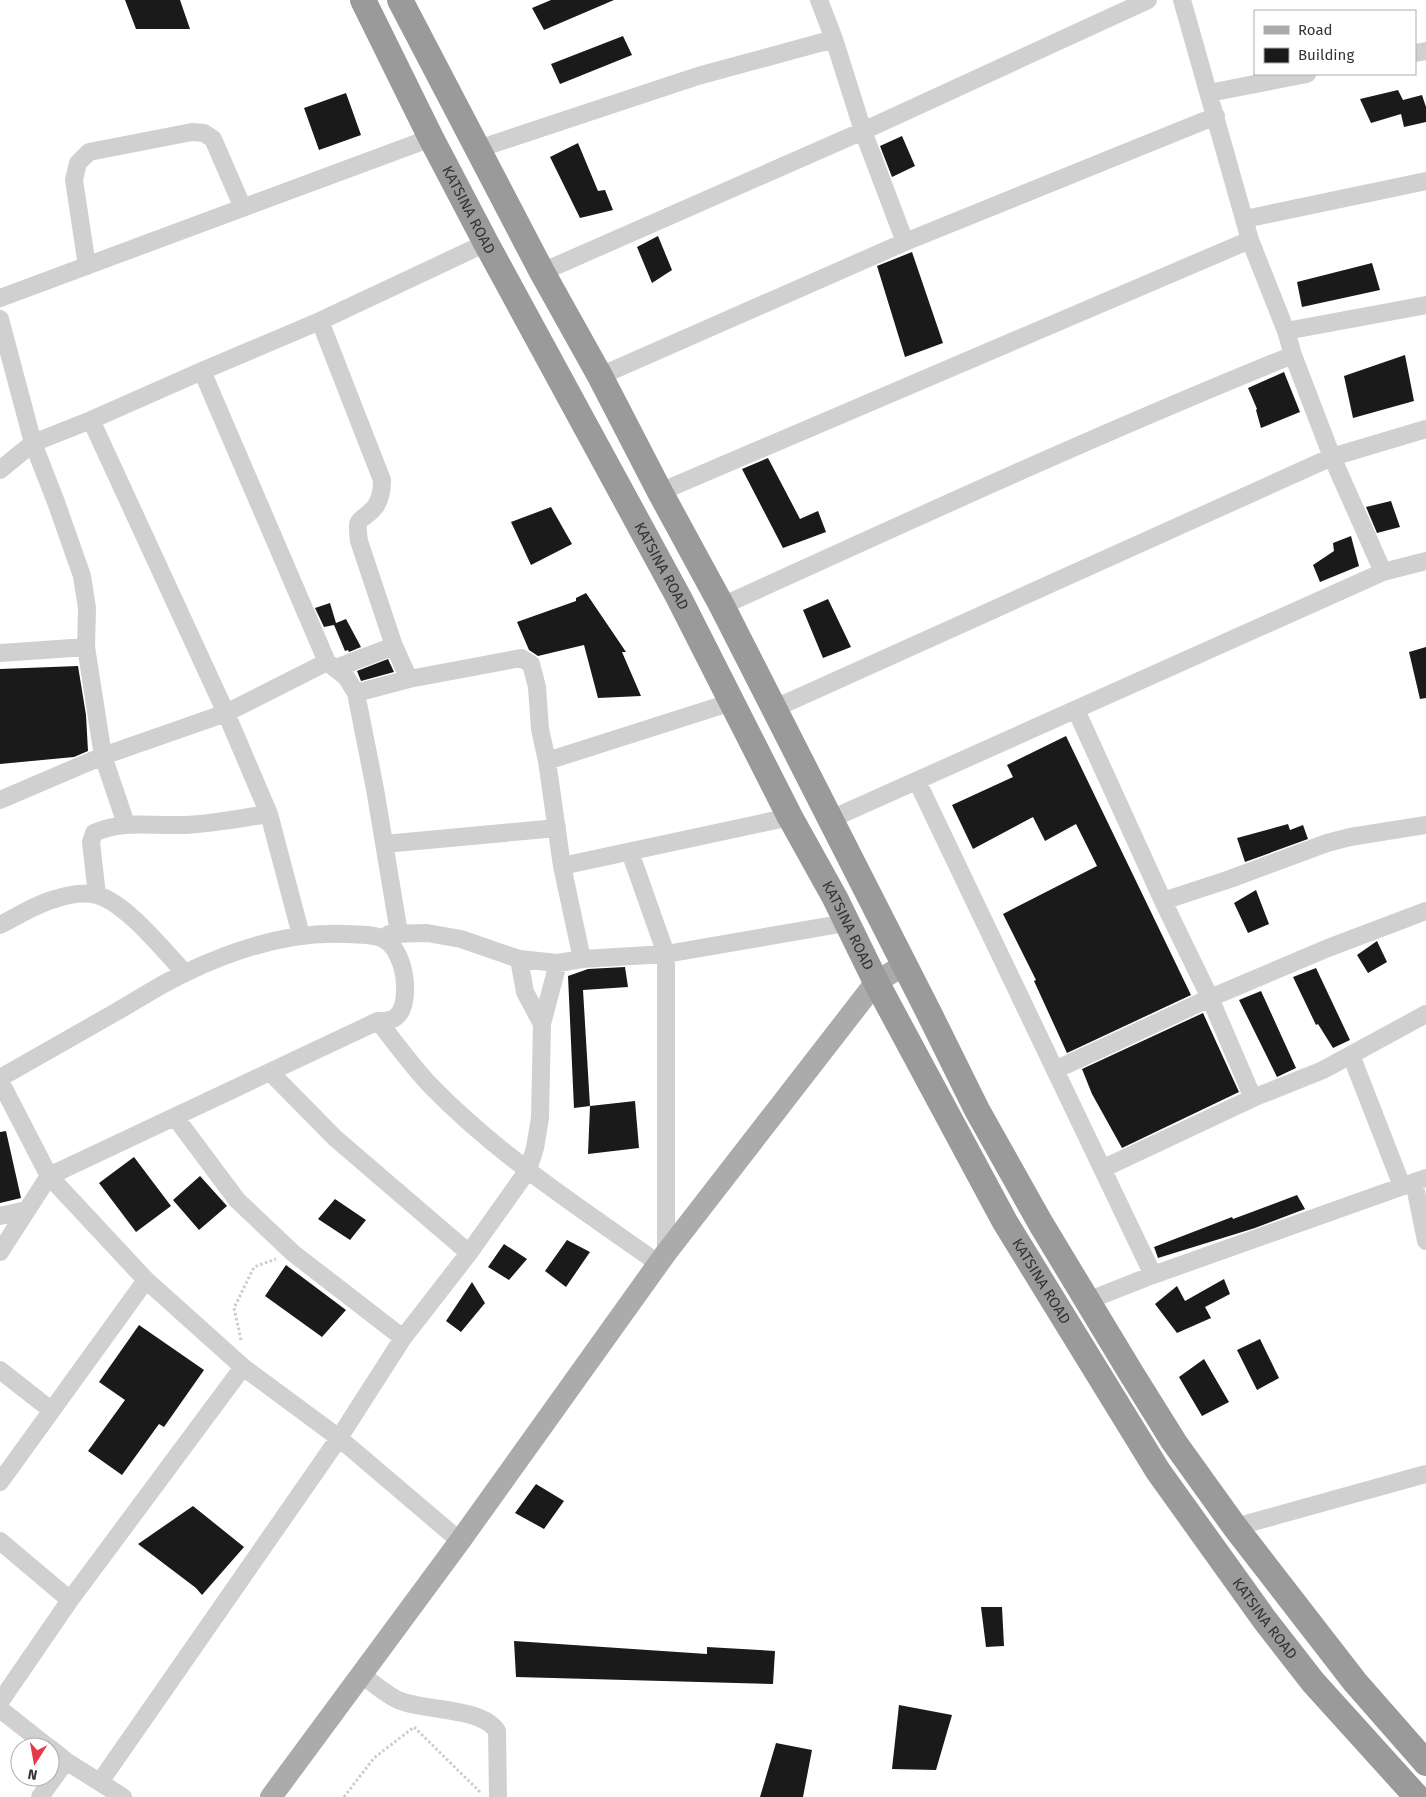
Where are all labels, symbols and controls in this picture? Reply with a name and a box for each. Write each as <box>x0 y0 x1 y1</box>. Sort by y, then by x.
legend <box>1254 10 1416 75</box>
text: Road <box>1298 21 1333 39</box>
text: Building <box>1298 46 1354 64</box>
street label: KATSINA ROAD <box>438 163 499 257</box>
street label: KATSINA ROAD <box>630 519 693 613</box>
street label: KATSINA ROAD <box>818 878 878 973</box>
street label: KATSINA ROAD <box>1008 1235 1074 1327</box>
street label: KATSINA ROAD <box>1228 1574 1301 1663</box>
north arrow <box>10 1737 60 1787</box>
text: N <box>26 1765 39 1784</box>

